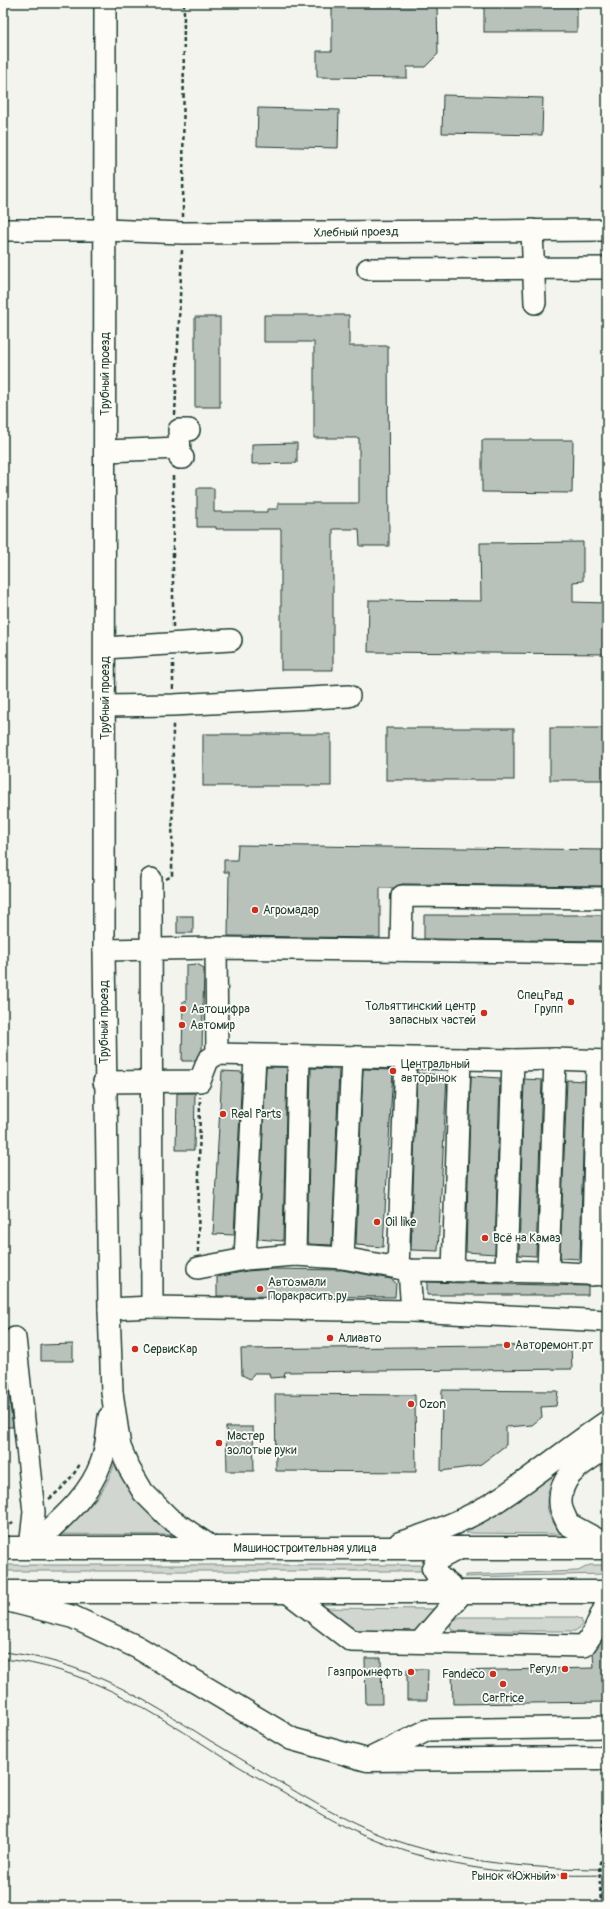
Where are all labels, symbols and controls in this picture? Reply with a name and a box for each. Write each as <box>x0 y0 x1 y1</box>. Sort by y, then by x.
street label: Хлебный проезд <box>314 224 399 241</box>
street label: Трубный проезд <box>98 331 113 416</box>
street label: Трубный проезд <box>98 655 113 740</box>
place label: Агромадар <box>263 903 319 918</box>
marker: Агромадар <box>250 905 260 915</box>
street label: Трубный проезд <box>97 979 112 1064</box>
place label: СпецРвд Групп <box>517 988 564 1017</box>
marker: СпецРвд Групп <box>566 997 576 1007</box>
place label: Тольяттинский центр запасных частей <box>365 999 476 1028</box>
place label: Автоцифра <box>191 1002 250 1017</box>
marker: Автоцифра <box>178 1004 188 1014</box>
marker: Тольяттинский центр запасных частей <box>479 1008 489 1018</box>
place label: Автомир <box>190 1018 235 1033</box>
marker: Автомир <box>177 1020 187 1030</box>
place label: Центральный авторынок <box>401 1057 470 1086</box>
marker: Центральный авторынок <box>388 1066 398 1076</box>
place label: Real Parts <box>231 1107 282 1122</box>
marker: Real Parts <box>218 1109 228 1119</box>
place label: Oil like <box>385 1215 416 1230</box>
marker: Oil like <box>372 1217 382 1227</box>
place label: Всё на Камаз <box>493 1231 561 1246</box>
marker: Всё на Камаз <box>480 1233 490 1243</box>
place label: Автоэмали Поракрасить.ру <box>268 1275 347 1304</box>
marker: Автоэмали Поракрасить.ру <box>255 1284 265 1294</box>
place label: Алиавто <box>338 1331 382 1346</box>
marker: Алиавто <box>325 1333 335 1343</box>
place label: Авторемонт.рт <box>515 1338 593 1353</box>
marker: Авторемонт.рт <box>502 1340 512 1350</box>
place label: СервисКар <box>143 1342 198 1357</box>
marker: СервисКар <box>130 1344 140 1354</box>
place label: Ozon <box>419 1397 446 1412</box>
marker: Ozon <box>406 1399 416 1409</box>
place label: Мастер золотые руки <box>227 1429 297 1458</box>
marker: Мастер золотые руки <box>214 1438 224 1448</box>
street label: Машиностроительная улица <box>233 1541 377 1556</box>
place label: Регул <box>530 1662 557 1677</box>
marker: Регул <box>560 1664 570 1674</box>
place label: Газпромнефть <box>328 1665 403 1680</box>
marker: Газпромнефть <box>406 1667 416 1677</box>
place label: Fandeco <box>442 1667 486 1682</box>
marker: Fandeco <box>488 1669 498 1679</box>
marker: CarPrice <box>498 1679 508 1689</box>
place label: CarPrice <box>482 1691 524 1706</box>
place label: Рынок «Южный» <box>472 1869 556 1884</box>
marker: Рынок «Южный» <box>559 1871 569 1881</box>

